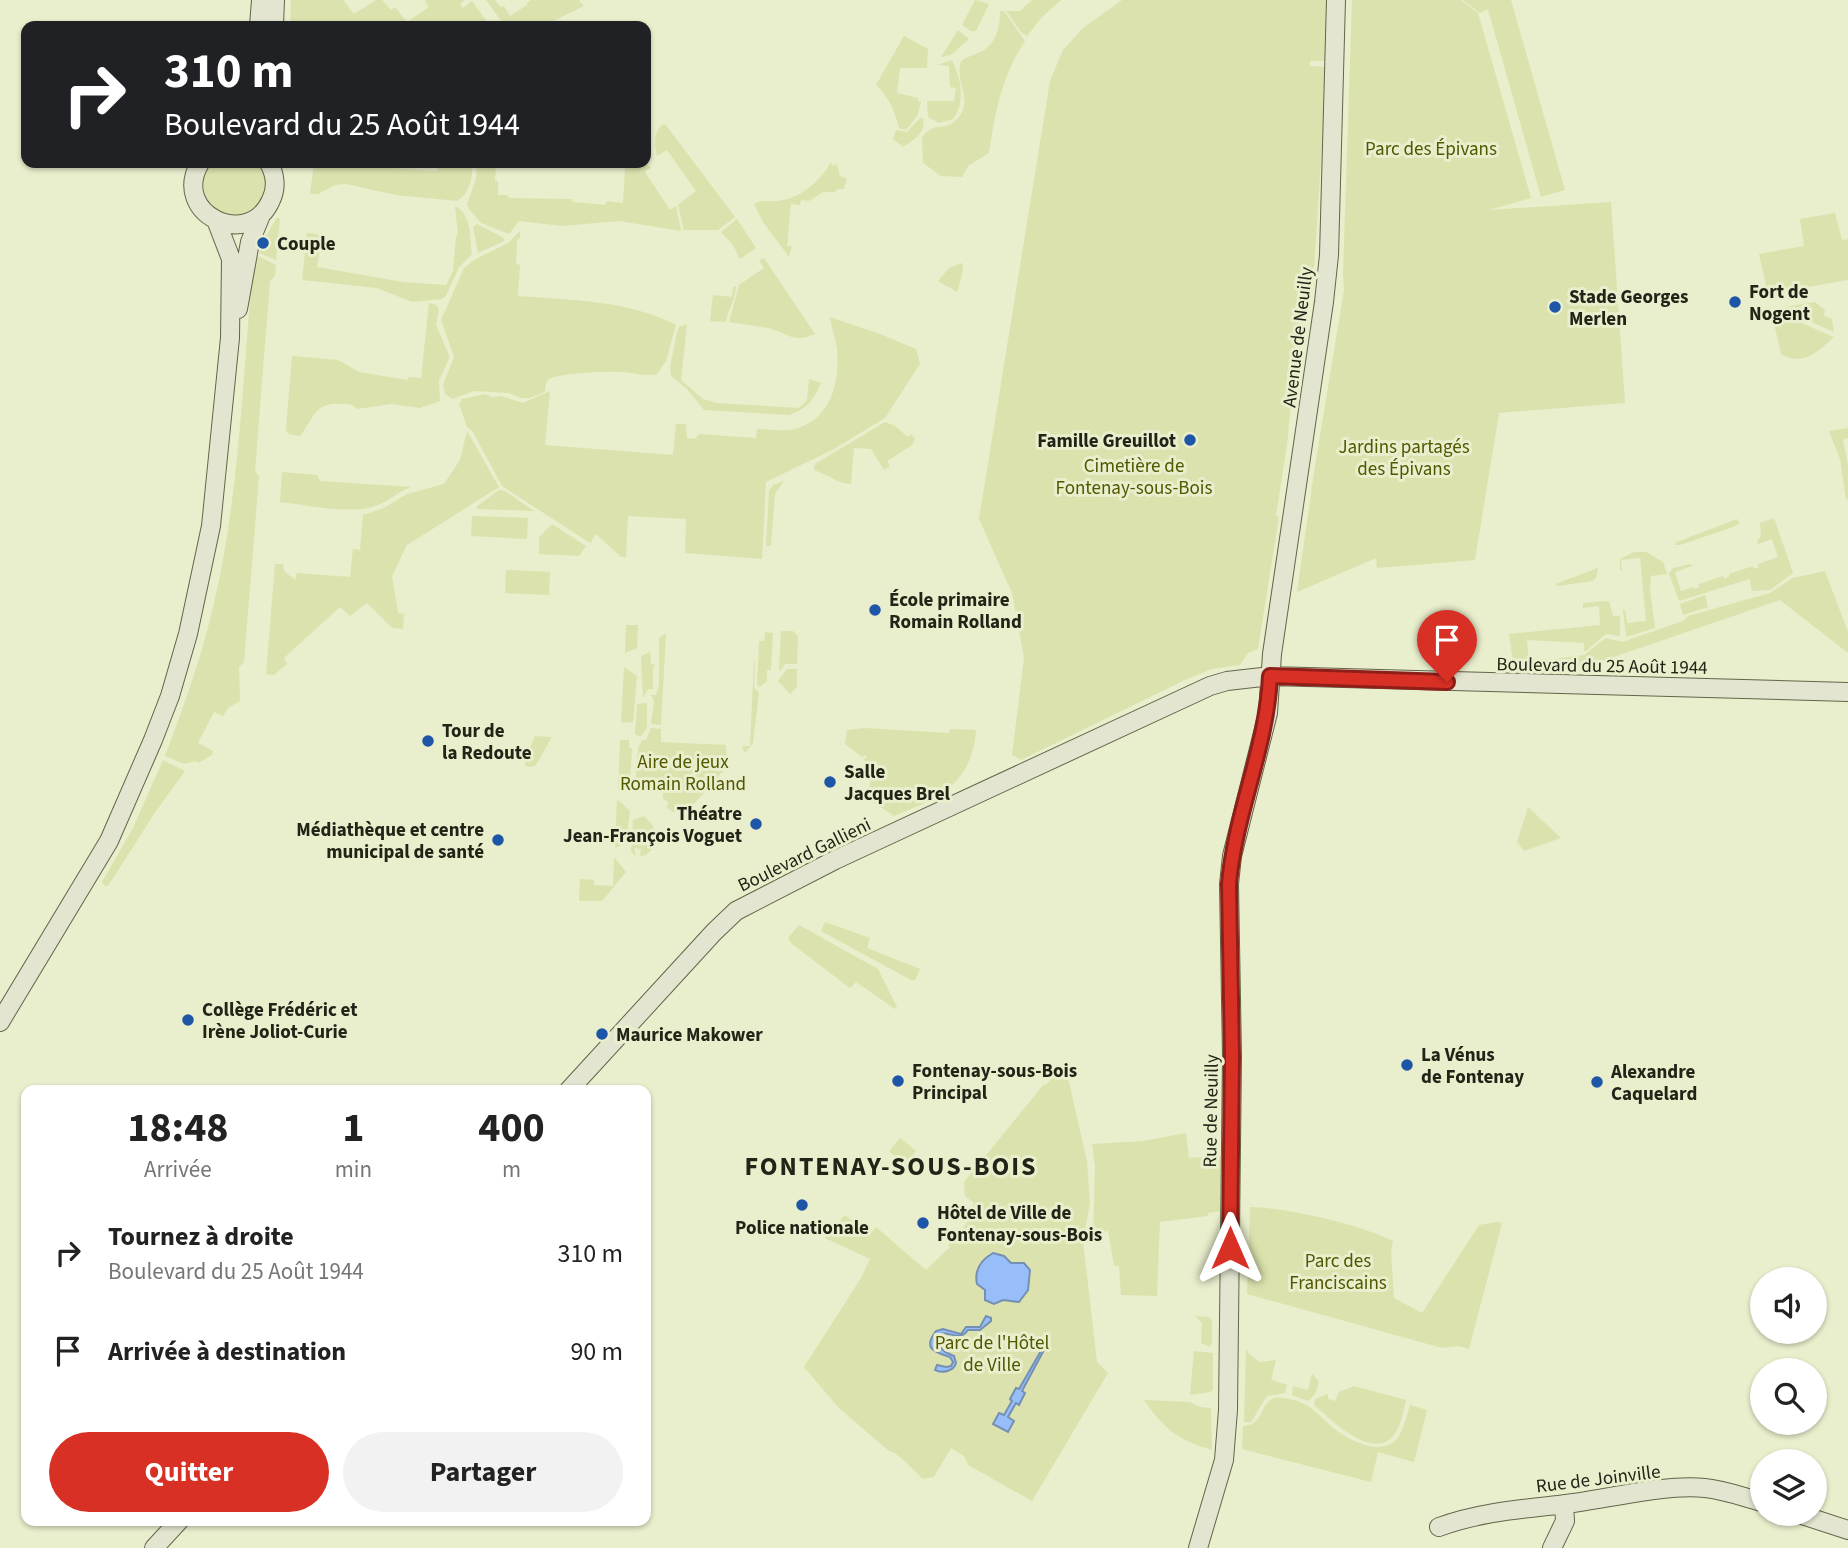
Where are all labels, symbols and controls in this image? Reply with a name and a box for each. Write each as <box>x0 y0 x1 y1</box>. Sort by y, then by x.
text: 310 m <box>164 37 293 107</box>
icon: right <box>49 49 140 140</box>
text: Boulevard du 25 Août 1944 <box>164 102 520 148</box>
park label: Parc des Épivans <box>1365 136 1497 163</box>
place label: Couple <box>277 231 336 258</box>
marker: Couple <box>255 235 271 251</box>
street label: Avenue de Neuilly <box>1276 265 1321 409</box>
place label: Fort de Nogent <box>1749 279 1810 328</box>
place label: Stade Georges Merlen <box>1569 284 1688 333</box>
marker: Fort de Nogent <box>1727 294 1743 310</box>
marker: Stade Georges Merlen <box>1547 299 1563 315</box>
place label: Famille Greuillot <box>1037 428 1176 455</box>
marker: Famille Greuillot <box>1182 432 1198 448</box>
park label: Jardins partagés des Épivans <box>1338 434 1470 483</box>
park label: Cimetière de Fontenay-sous-Bois <box>1056 453 1212 502</box>
place label: École primaire Romain Rolland <box>889 587 1022 636</box>
marker: École primaire Romain Rolland <box>867 602 883 618</box>
pin <box>1417 610 1477 682</box>
icon: arrive <box>1428 621 1466 659</box>
street label: Boulevard du 25 Août 1944 <box>1496 651 1708 682</box>
place label: Tour de la Redoute <box>442 718 532 767</box>
marker: Tour de la Redoute <box>420 733 436 749</box>
park label: Aire de jeux Romain Rolland <box>620 749 746 798</box>
place label: Salle Jacques Brel <box>844 759 951 808</box>
marker: Salle Jacques Brel <box>822 774 838 790</box>
place label: Théatre Jean-François Voguet <box>563 801 742 850</box>
street label: Boulevard Gallieni <box>734 811 876 899</box>
marker: Théatre Jean-François Voguet <box>748 816 764 832</box>
place label: Médiathèque et centre municipal de santé <box>296 817 484 866</box>
marker: Médiathèque et centre municipal de santé <box>490 832 506 848</box>
place label: Collège Frédéric et Irène Joliot-Curie <box>202 997 358 1046</box>
marker: Collège Frédéric et Irène Joliot-Curie <box>180 1012 196 1028</box>
place label: Maurice Makower <box>616 1022 763 1049</box>
marker: Maurice Makower <box>594 1026 610 1042</box>
place label: La Vénus de Fontenay <box>1421 1042 1524 1091</box>
street label: Rue de Neuilly <box>1197 1054 1226 1168</box>
marker: La Vénus de Fontenay <box>1399 1057 1415 1073</box>
place label: Fontenay-sous-Bois Principal <box>912 1058 1077 1107</box>
place label: Alexandre Caquelard <box>1610 1059 1697 1108</box>
marker: Fontenay-sous-Bois Principal <box>890 1073 906 1089</box>
marker: Alexandre Caquelard <box>1589 1074 1605 1090</box>
text: 18:48 <box>127 1098 229 1158</box>
text: 1 <box>342 1098 364 1158</box>
text: 400 <box>478 1098 545 1158</box>
district label: FONTENAY-SOUS-BOIS <box>744 1148 1038 1185</box>
text: Arrivée <box>144 1153 212 1186</box>
text: min <box>335 1153 372 1186</box>
text: m <box>502 1153 521 1186</box>
marker: Police nationale <box>794 1197 810 1213</box>
place label: Hôtel de Ville de Fontenay-sous-Bois <box>937 1200 1102 1249</box>
position arrow <box>1193 1211 1267 1285</box>
place label: Police nationale <box>735 1215 869 1242</box>
marker: Hôtel de Ville de Fontenay-sous-Bois <box>915 1215 931 1231</box>
text: Tournez à droite <box>108 1218 294 1255</box>
icon: right <box>49 1234 87 1272</box>
text: 310 m <box>557 1235 623 1272</box>
park label: Parc des Franciscains <box>1289 1248 1387 1297</box>
text: Boulevard du 25 Août 1944 <box>108 1255 364 1288</box>
map controls <box>1750 1267 1827 1526</box>
button: sound <box>1750 1267 1827 1344</box>
park label: Parc de l'Hôtel de Ville <box>935 1330 1049 1379</box>
icon: arrive <box>49 1332 87 1370</box>
text: Arrivée à destination <box>108 1333 346 1370</box>
text: 90 m <box>570 1333 623 1370</box>
button: search <box>1750 1358 1827 1435</box>
button: Quitter <box>49 1432 329 1512</box>
button: Partager <box>343 1432 623 1512</box>
button: layers <box>1750 1449 1827 1526</box>
street label: Rue de Joinville <box>1534 1458 1662 1501</box>

